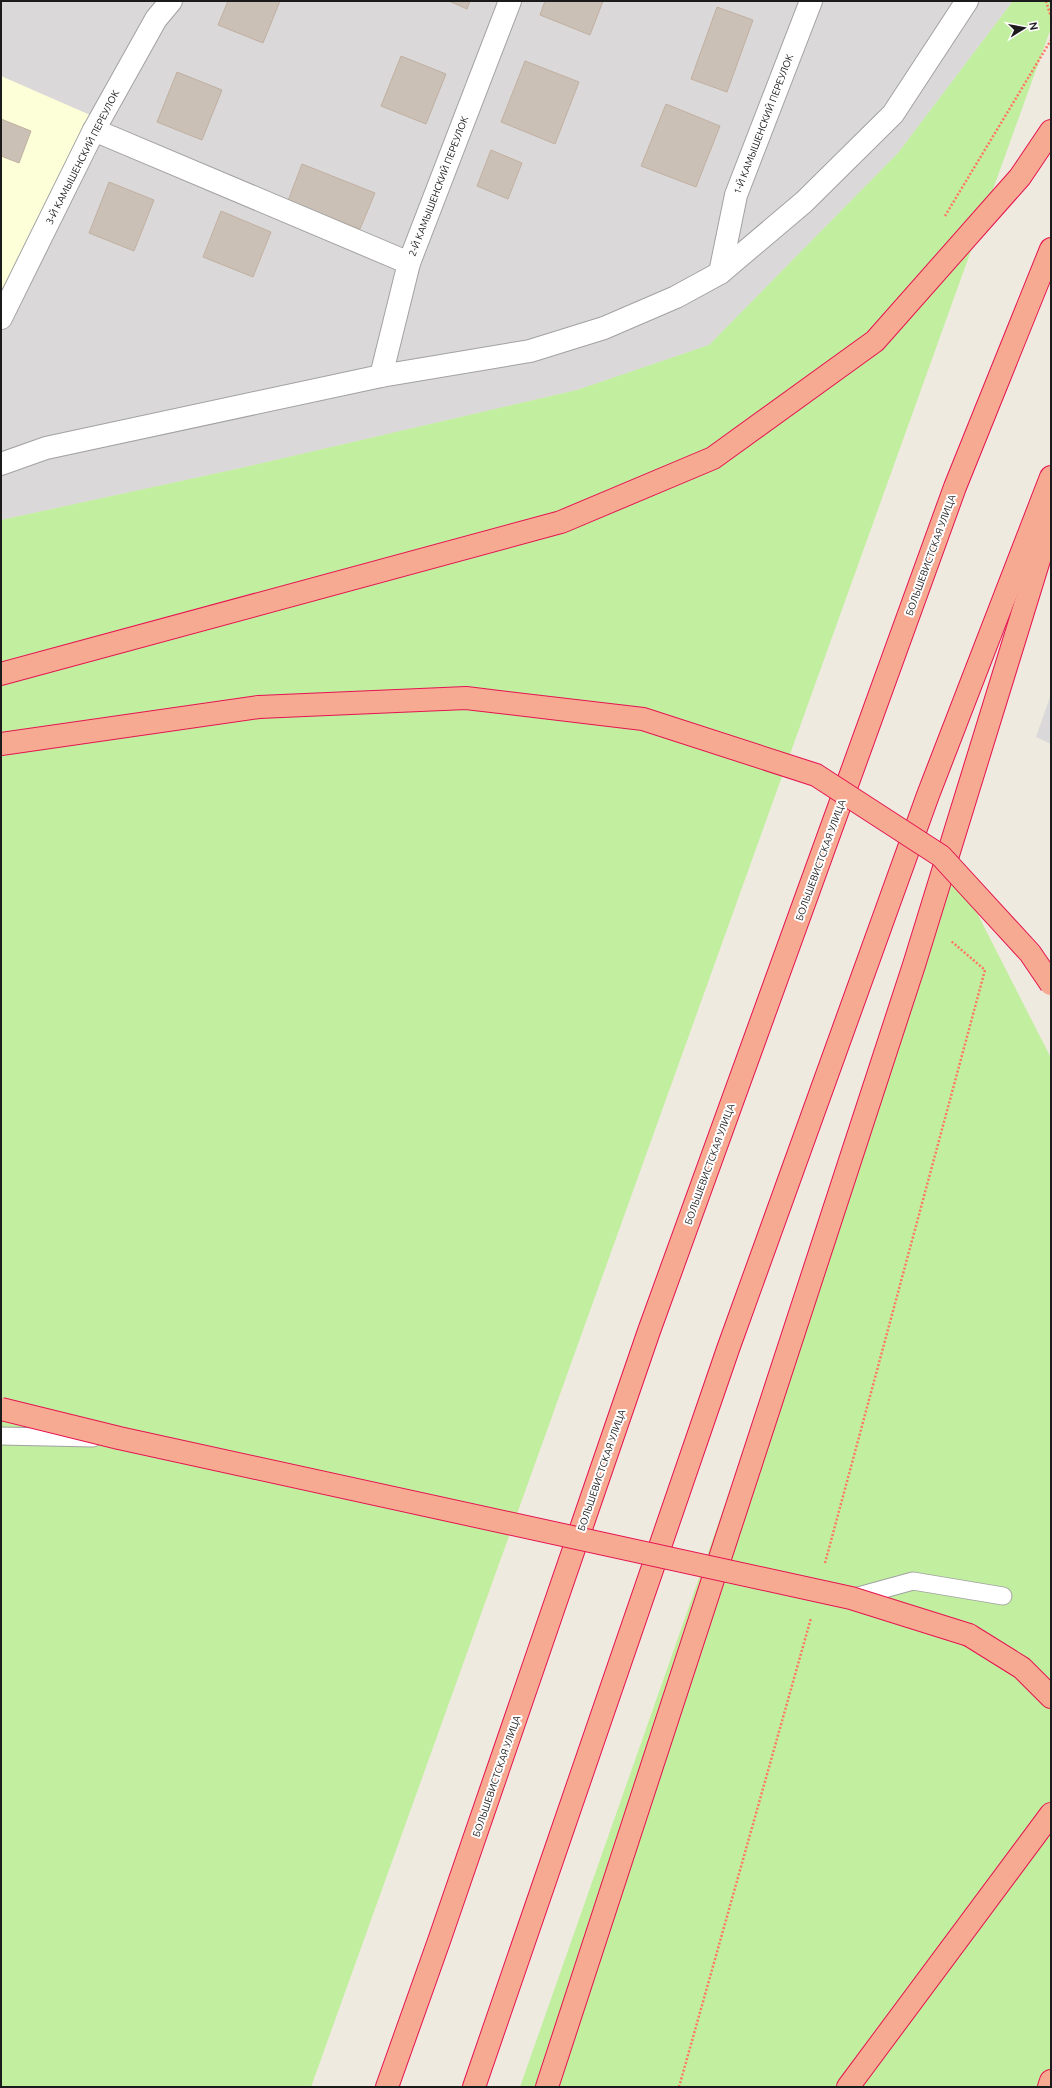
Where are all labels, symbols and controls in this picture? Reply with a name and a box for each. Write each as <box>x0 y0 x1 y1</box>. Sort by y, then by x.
north arrow <box>1004 8 1044 48</box>
text: N <box>1027 21 1040 31</box>
street label: 1-Й КАМЫШЕНСКИЙ ПЕРЕУЛОК <box>732 53 795 196</box>
street label: 3-Й КАМЫШЕНСКИЙ ПЕРЕУЛОК <box>44 88 121 226</box>
street label: 2-Й КАМЫШЕНСКИЙ ПЕРЕУЛОК <box>407 115 470 258</box>
street label: БОЛЬШЕВИСТСКАЯ УЛИЦА <box>903 493 958 617</box>
street label: БОЛЬШЕВИСТСКАЯ УЛИЦА <box>793 798 848 922</box>
street label: БОЛЬШЕВИСТСКАЯ УЛИЦА <box>682 1102 737 1226</box>
street label: БОЛЬШЕВИСТСКАЯ УЛИЦА <box>575 1407 628 1532</box>
street label: БОЛЬШЕВИСТСКАЯ УЛИЦА <box>470 1713 523 1838</box>

